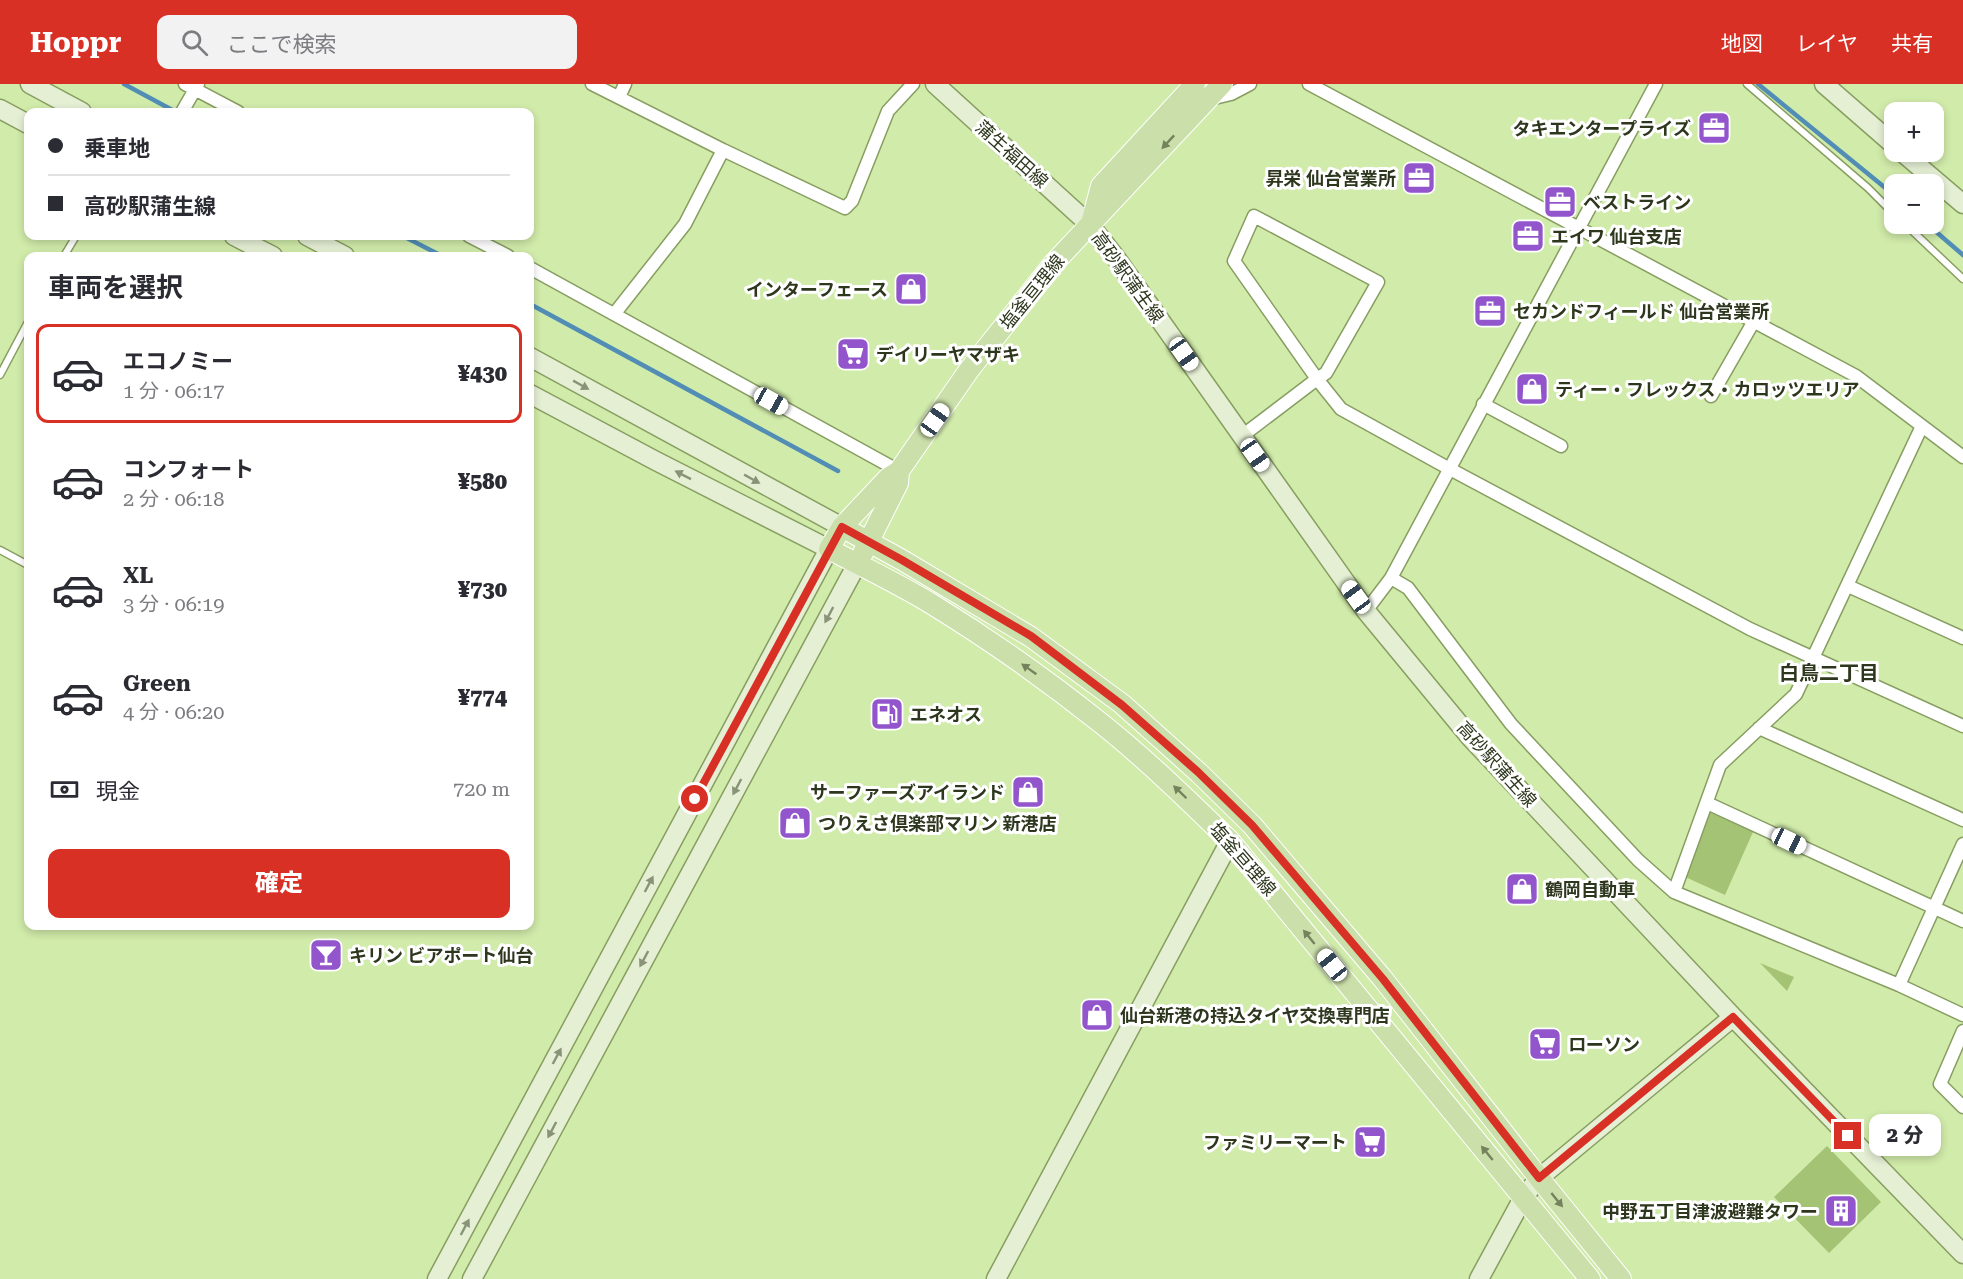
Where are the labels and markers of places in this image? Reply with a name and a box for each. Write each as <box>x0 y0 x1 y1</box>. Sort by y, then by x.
office icon: タキエンタープライズ <box>1696 110 1732 146</box>
place label: タキエンタープライズ <box>1513 118 1691 139</box>
office icon: 昇栄 仙台営業所 <box>1401 160 1437 196</box>
place label: 昇栄 仙台営業所 <box>1265 168 1396 189</box>
office icon: ベストライン <box>1542 184 1578 220</box>
place label: ベストライン <box>1583 192 1691 213</box>
office icon: エイワ 仙台支店 <box>1510 218 1546 254</box>
place label: エイワ 仙台支店 <box>1551 226 1682 247</box>
shop icon: インターフェース <box>893 271 929 307</box>
place label: インターフェース <box>746 279 888 300</box>
office icon: セカンドフィールド 仙台営業所 <box>1472 293 1508 329</box>
place label: セカンドフィールド 仙台営業所 <box>1513 301 1769 322</box>
supermarket icon: デイリーヤマザキ <box>835 336 871 372</box>
place label: デイリーヤマザキ <box>876 344 1020 365</box>
shop icon: ティー・フレックス・カロッツエリア <box>1514 371 1550 407</box>
place label: ティー・フレックス・カロッツエリア <box>1555 379 1859 400</box>
fuel station icon: エネオス <box>869 696 905 732</box>
place label: エネオス <box>910 704 982 725</box>
shop icon: サーファーズアイランド <box>1010 774 1046 810</box>
place label: サーファーズアイランド <box>810 782 1005 803</box>
shop icon: つりえさ倶楽部マリン 新港店 <box>777 805 813 841</box>
place label: つりえさ倶楽部マリン 新港店 <box>818 813 1057 834</box>
shop icon: 鶴岡自動車 <box>1504 871 1540 907</box>
place label: 鶴岡自動車 <box>1545 879 1635 900</box>
bar icon: キリン ビアポート仙台 <box>308 937 344 973</box>
place label: キリン ビアポート仙台 <box>349 945 534 966</box>
shop icon: 仙台新港の持込タイヤ交換専門店 <box>1079 997 1115 1033</box>
place label: 仙台新港の持込タイヤ交換専門店 <box>1120 1005 1389 1026</box>
supermarket icon: ローソン <box>1527 1026 1563 1062</box>
place label: ローソン <box>1568 1034 1640 1055</box>
supermarket icon: ファミリーマート <box>1352 1124 1388 1160</box>
place label: ファミリーマート <box>1203 1132 1347 1153</box>
building icon: 中野五丁目津波避難タワー <box>1823 1193 1859 1229</box>
place label: 中野五丁目津波避難タワー <box>1602 1201 1818 1222</box>

